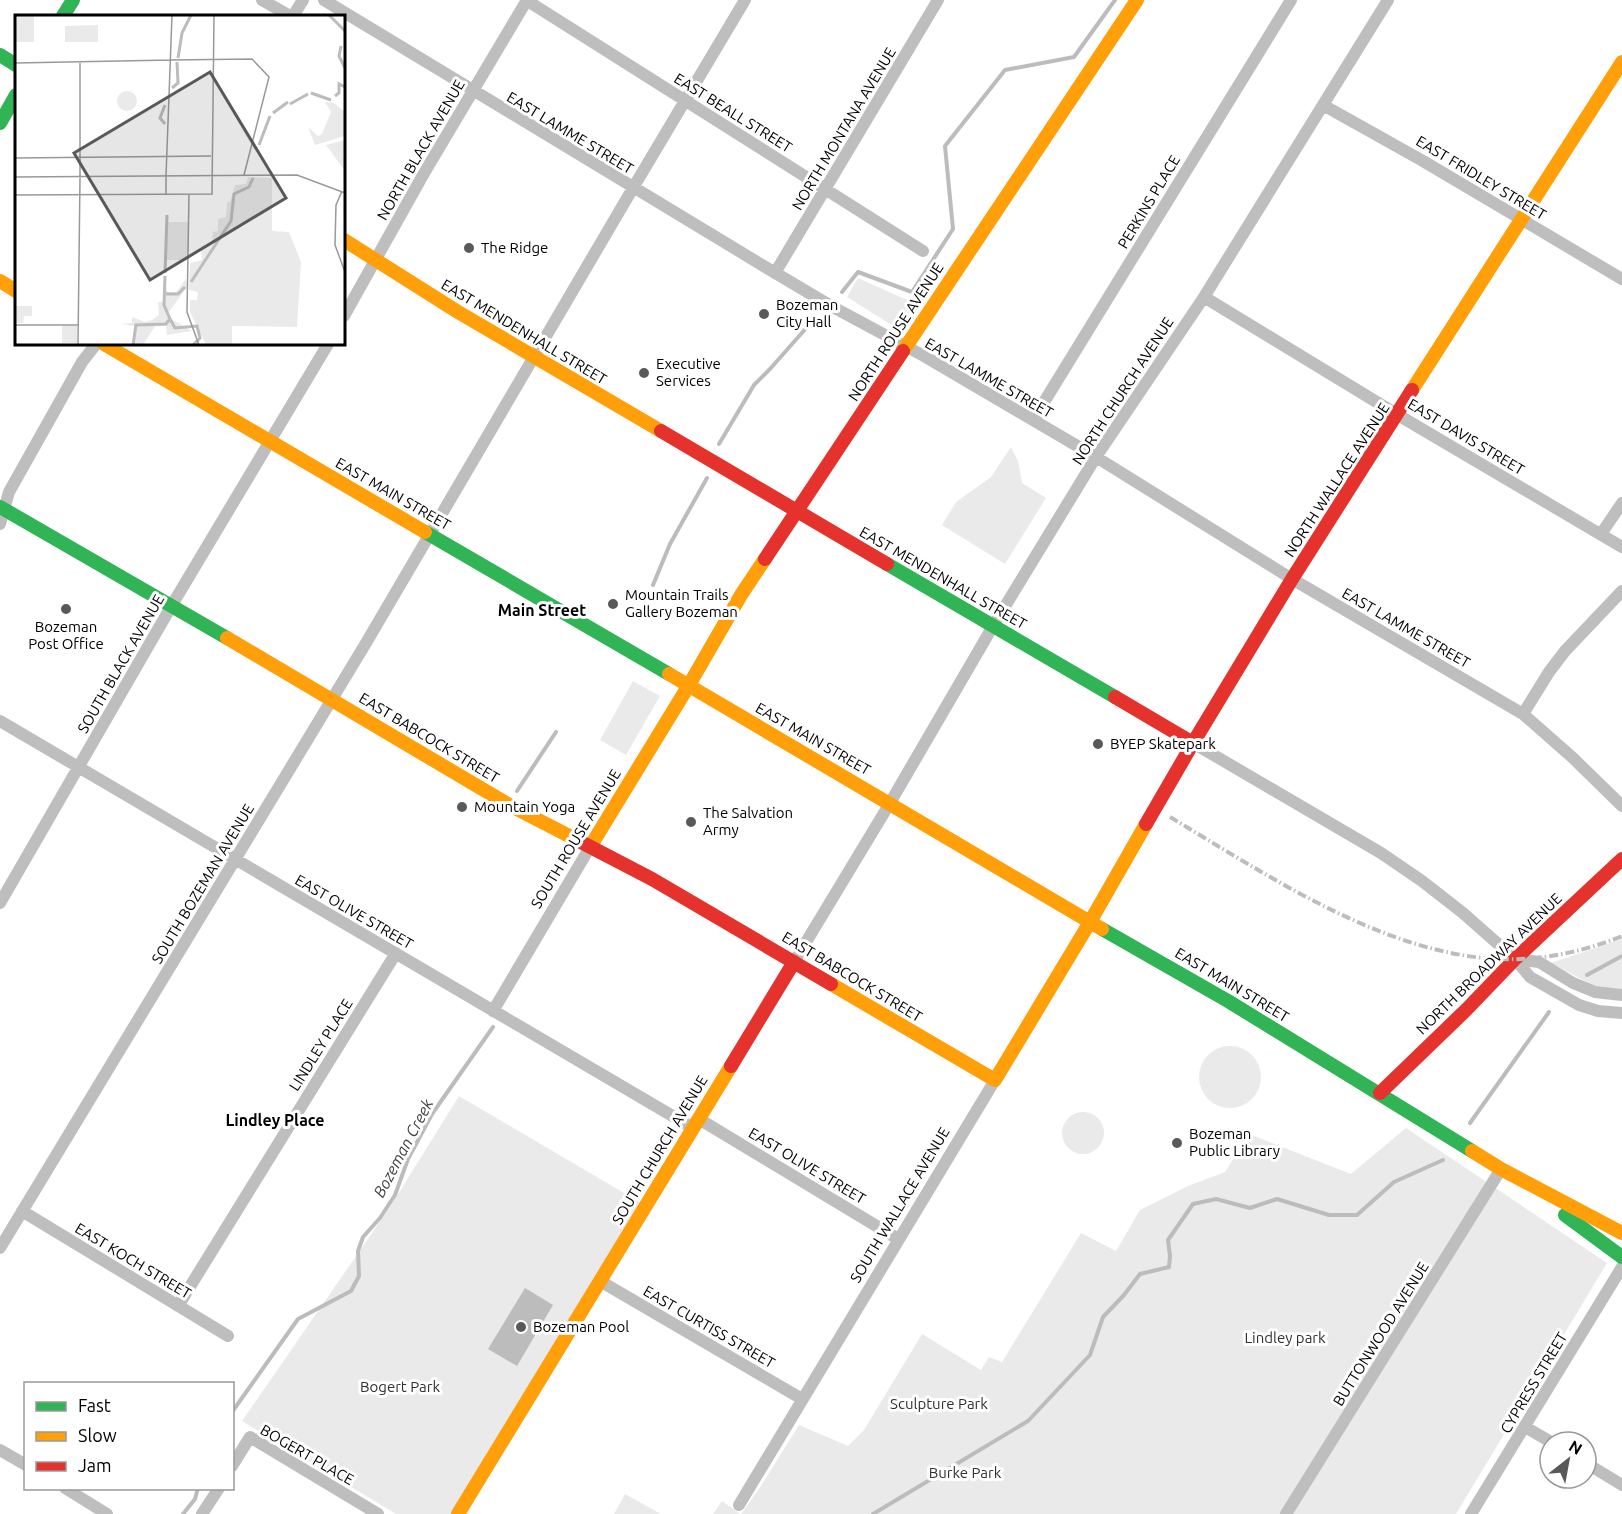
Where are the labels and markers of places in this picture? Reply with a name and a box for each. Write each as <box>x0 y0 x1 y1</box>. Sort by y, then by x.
place label: The Ridge <box>481 239 548 256</box>
marker: The Ridge <box>462 241 476 255</box>
place label: Bozeman City Hall <box>776 296 838 330</box>
marker: Bozeman City Hall <box>757 307 771 321</box>
place label: Executive Services <box>656 355 721 389</box>
marker: Executive Services <box>637 366 651 380</box>
place label: Mountain Trails Gallery Bozeman <box>625 586 738 620</box>
marker: Mountain Trails Gallery Bozeman <box>606 597 620 611</box>
marker: Bozeman Post Office <box>59 602 73 616</box>
place label: Bozeman Post Office <box>28 618 104 652</box>
place label: BYEP Skatepark <box>1110 735 1216 752</box>
marker: BYEP Skatepark <box>1091 737 1105 751</box>
place label: Mountain Yoga <box>474 798 575 815</box>
marker: Mountain Yoga <box>455 800 469 814</box>
place label: The Salvation Army <box>703 804 793 838</box>
marker: The Salvation Army <box>684 815 698 829</box>
place label: Bozeman Public Library <box>1189 1125 1280 1159</box>
marker: Bozeman Public Library <box>1170 1136 1184 1150</box>
place label: Bozeman Pool <box>533 1318 629 1335</box>
marker: Bozeman Pool <box>514 1320 528 1334</box>

